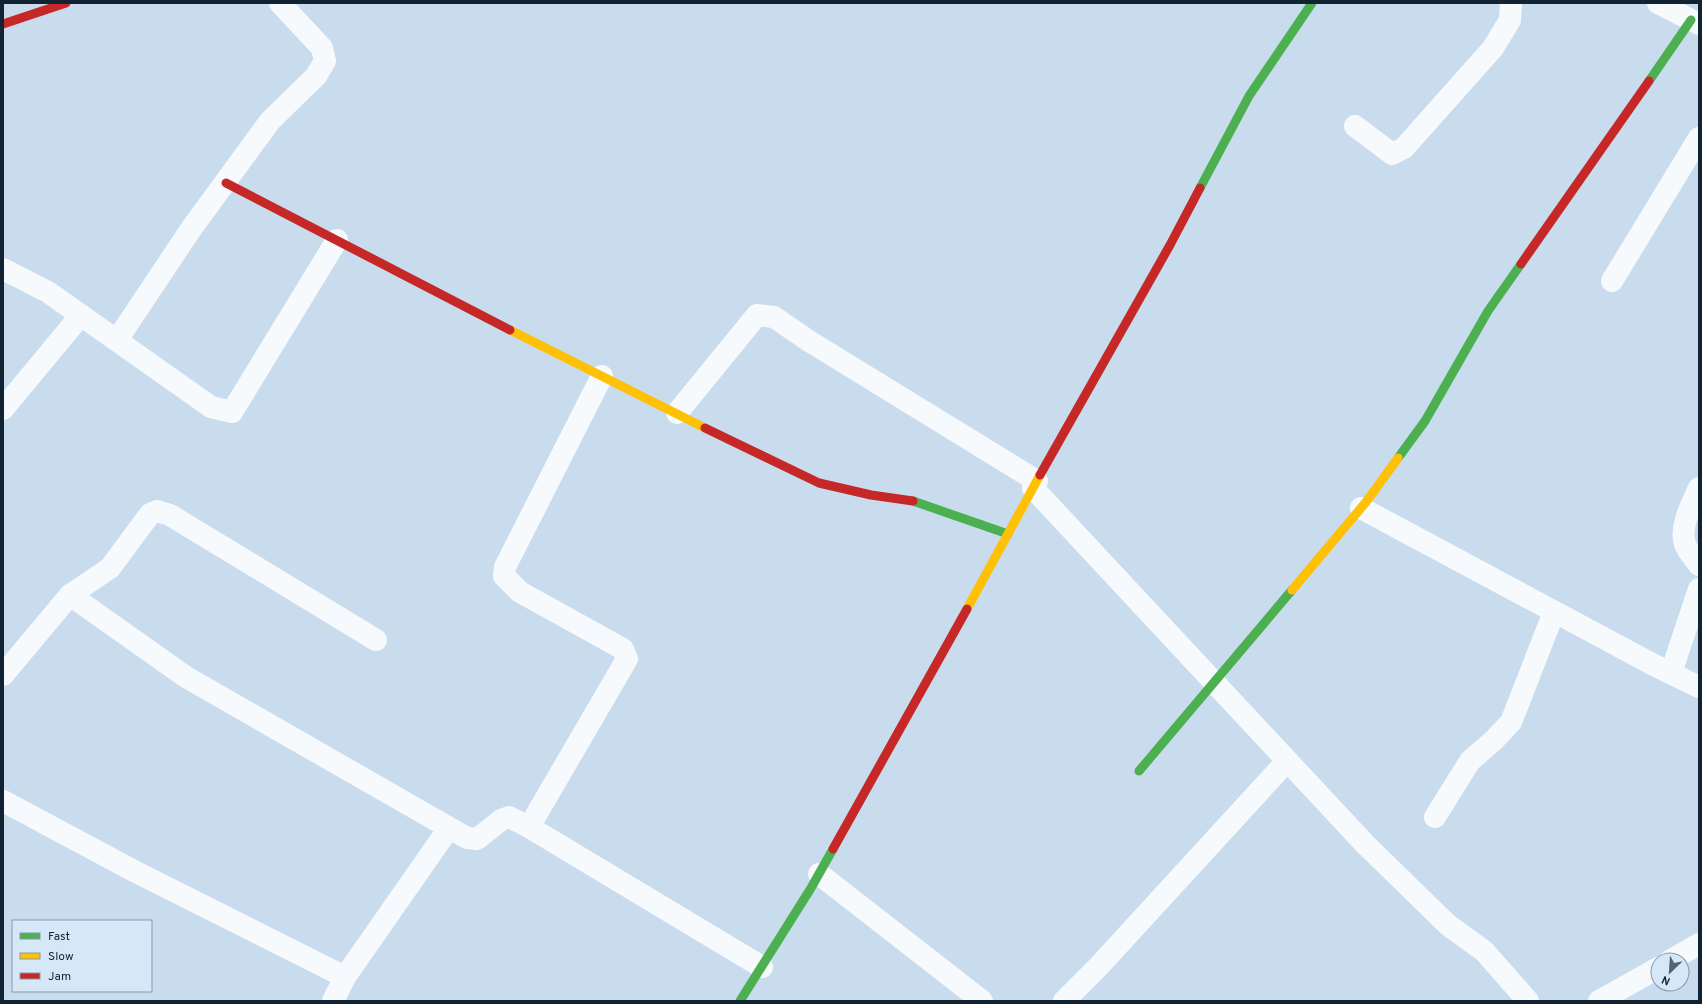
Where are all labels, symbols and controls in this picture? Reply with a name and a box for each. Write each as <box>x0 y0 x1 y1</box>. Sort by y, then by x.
legend <box>12 920 152 992</box>
text: Fast <box>48 929 70 945</box>
text: Slow <box>48 949 74 965</box>
north arrow <box>1650 952 1690 992</box>
text: Jam <box>48 969 71 985</box>
text: N <box>1660 972 1673 988</box>

